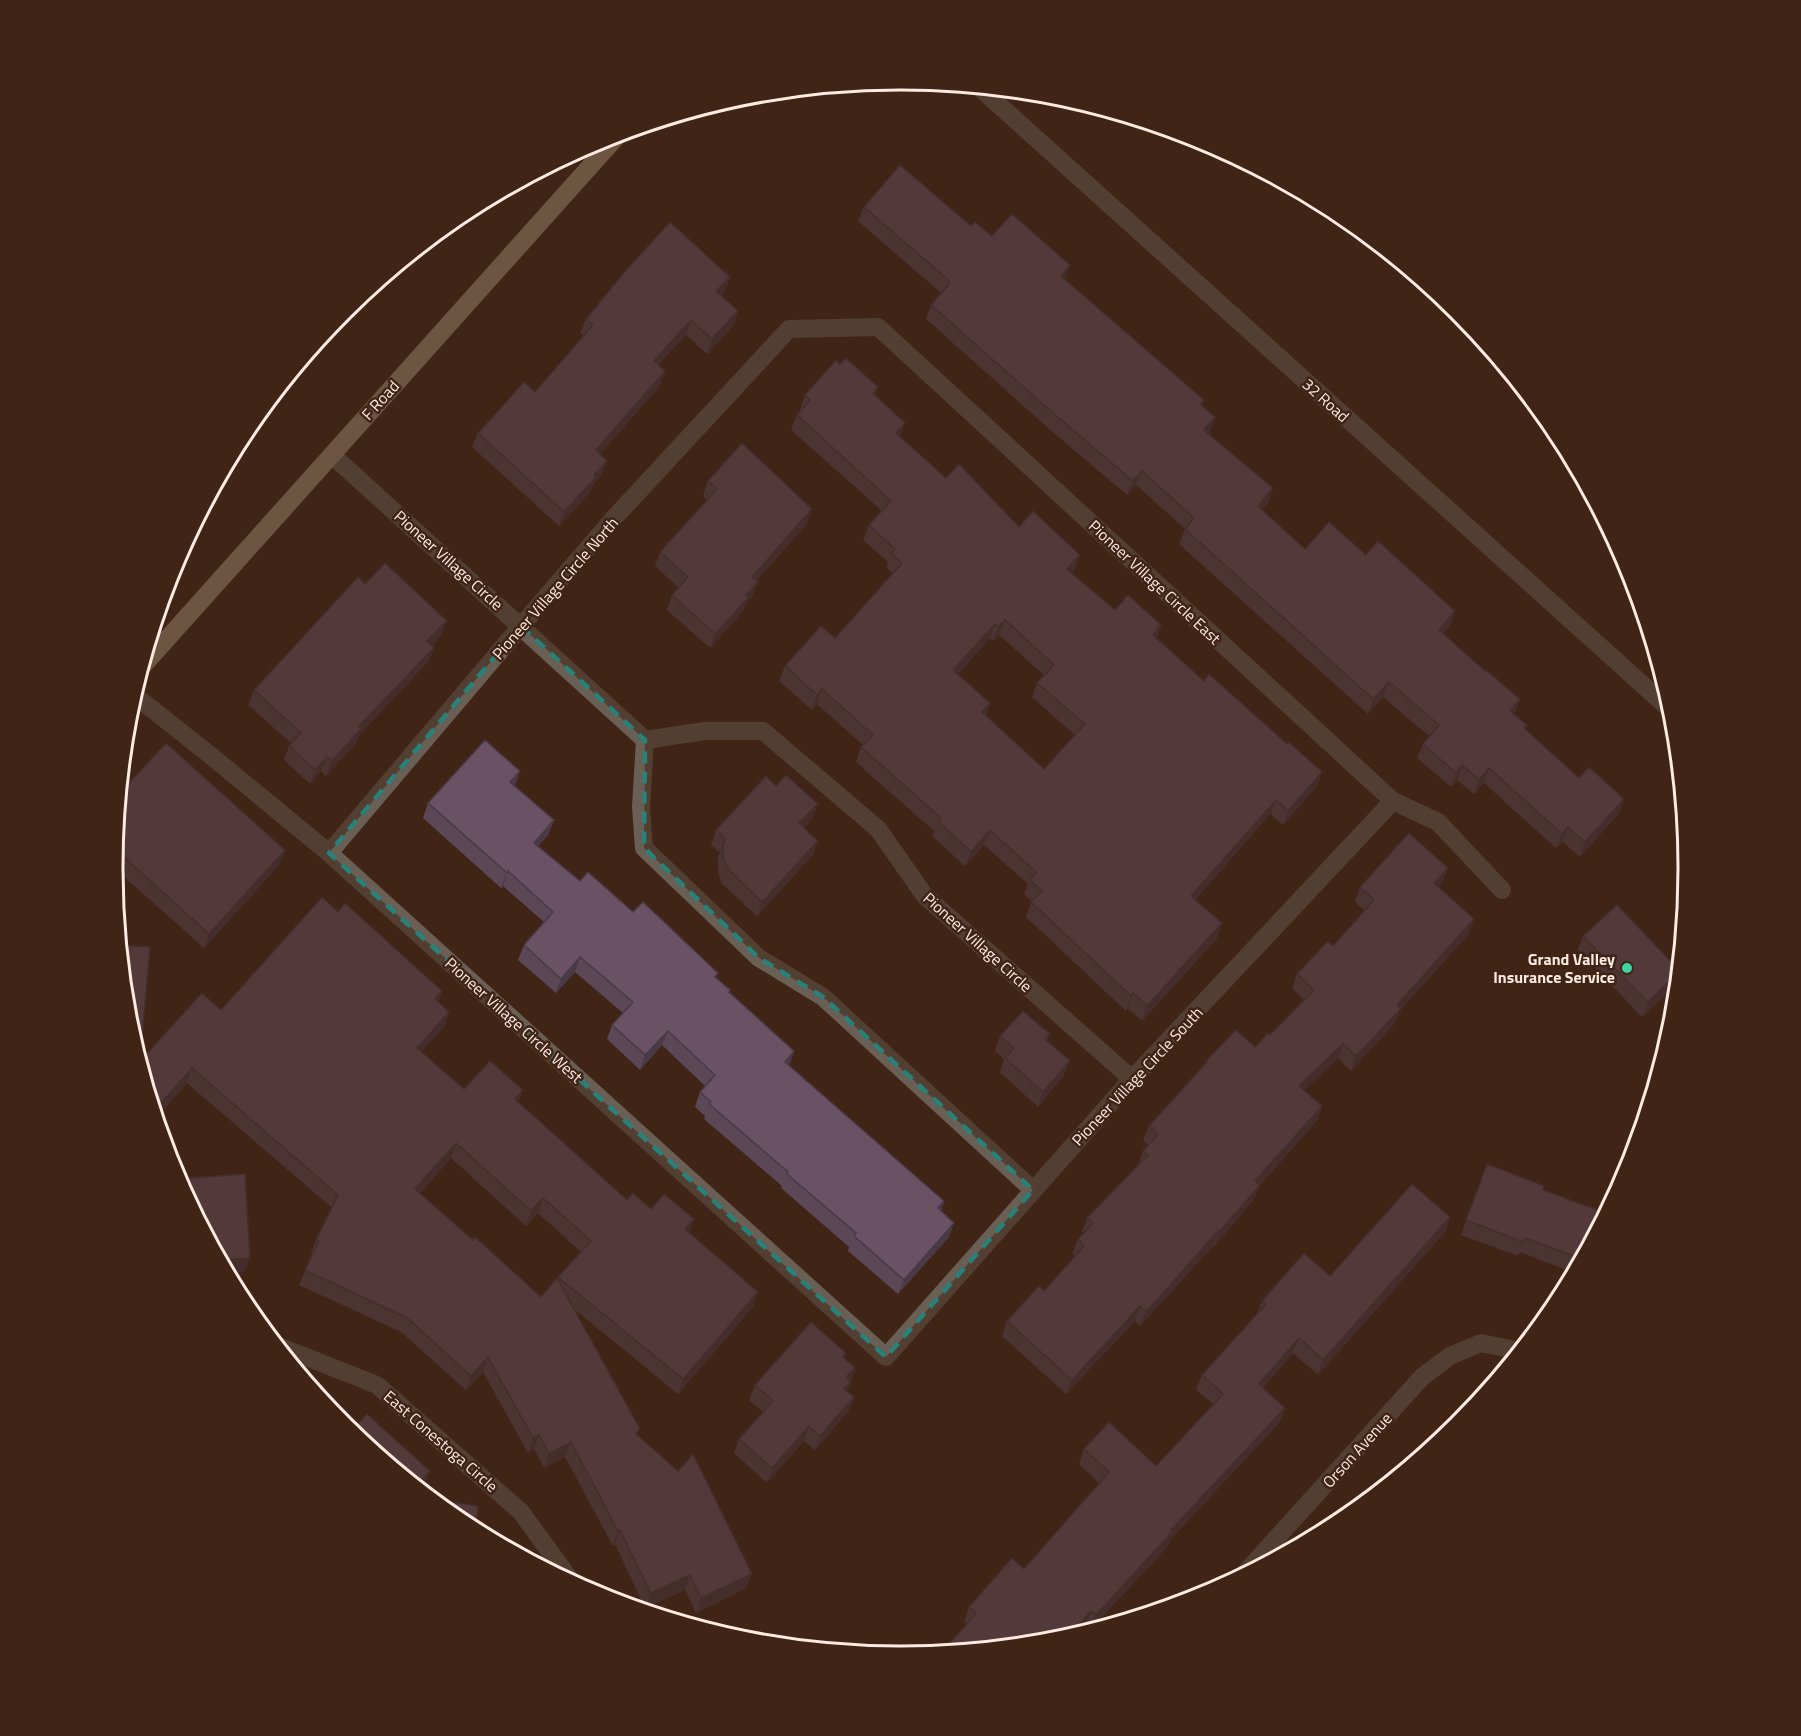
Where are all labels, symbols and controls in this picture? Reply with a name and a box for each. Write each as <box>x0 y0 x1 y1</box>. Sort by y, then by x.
street label: 32 Road <box>1297 372 1355 428</box>
street label: F Road <box>355 375 405 425</box>
street label: Pioneer Village Circle <box>389 504 509 616</box>
street label: Pioneer Village Circle North <box>486 511 624 665</box>
street label: Pioneer Village Circle East <box>1084 514 1227 650</box>
street label: Pioneer Village Circle <box>918 886 1038 998</box>
place label: Grand Valley Insurance Service <box>1493 947 1615 989</box>
street label: Pioneer Village Circle West <box>440 951 589 1089</box>
marker: Grand Valley Insurance Service <box>1620 961 1634 975</box>
street label: Pioneer Village Circle South <box>1066 1001 1208 1151</box>
street label: East Conestoga Circle <box>379 1384 503 1498</box>
street label: Orson Avenue <box>1317 1407 1397 1493</box>

